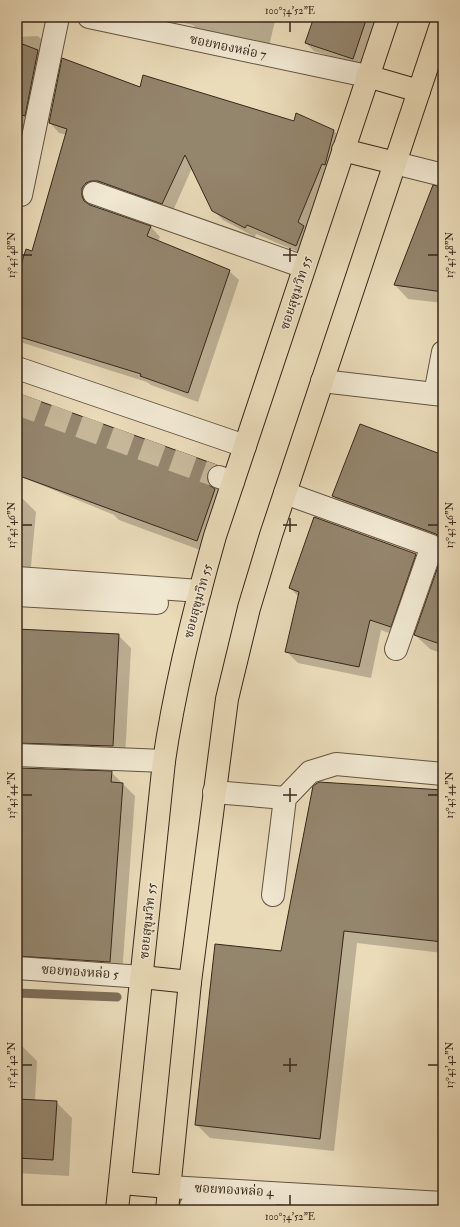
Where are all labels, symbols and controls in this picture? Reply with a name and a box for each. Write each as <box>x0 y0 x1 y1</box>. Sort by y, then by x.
text: 100°34'52"E <box>265 5 315 17</box>
street label: ซอยทองหล่อ 7 <box>188 31 268 63</box>
text: 13°43'48"N <box>6 232 18 278</box>
text: 13°43'48"N <box>444 232 456 278</box>
street label: ซอยสุขุมวิท 55 <box>277 254 315 332</box>
text: 13°43'46"N <box>6 502 18 548</box>
text: 13°43'46"N <box>444 502 456 548</box>
street label: ซอยสุขุมวิท 55 <box>180 562 216 640</box>
text: 13°43'44"N <box>6 772 18 818</box>
text: 13°43'44"N <box>444 772 456 818</box>
street label: ซอยสุขุมวิท 55 <box>136 882 160 960</box>
street label: ซอยทองหล่อ 5 <box>41 961 120 983</box>
text: 13°43'42"N <box>6 1042 18 1088</box>
text: 13°43'42"N <box>444 1042 456 1088</box>
street label: ซอยทองหล่อ 4 <box>194 1180 275 1200</box>
text: 100°34'52"E <box>265 1211 315 1223</box>

